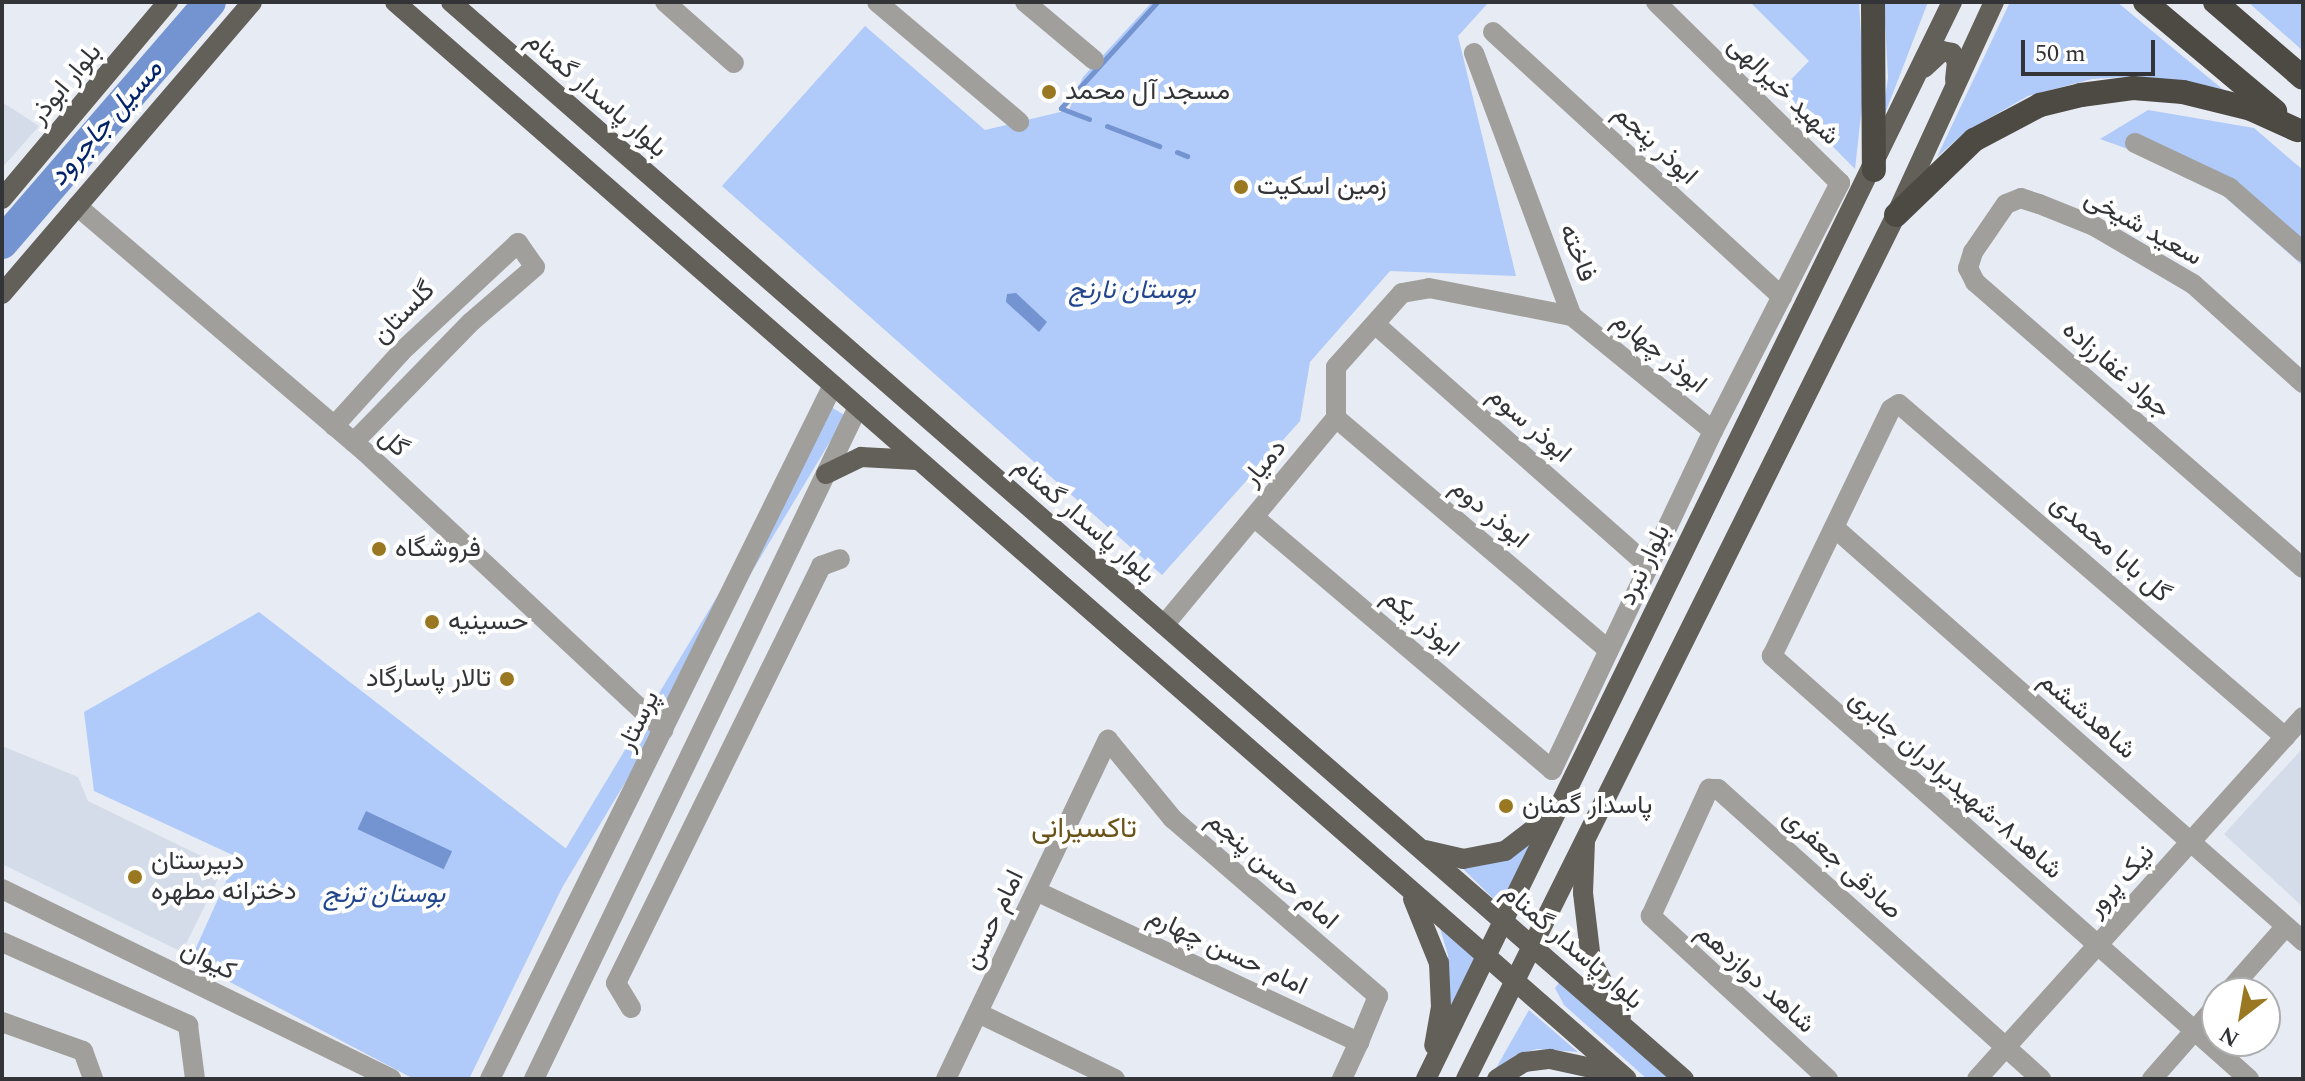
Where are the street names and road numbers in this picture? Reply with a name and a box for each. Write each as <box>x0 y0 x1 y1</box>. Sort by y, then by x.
street label: بلوار پاسدار گمنام <box>519 25 673 165</box>
street label: شهید خیرالهی <box>1721 30 1845 152</box>
street label: بلوار ابوذر <box>23 37 109 131</box>
street label: ابوذر پنجم <box>1606 98 1704 192</box>
street label: سعید شیخی <box>2079 183 2207 273</box>
street label: فاخته <box>1552 220 1602 286</box>
street label: گلستان <box>366 275 442 351</box>
street label: ابوذر چهارم <box>1605 305 1713 401</box>
street label: جواد غفارزاده <box>2055 314 2177 426</box>
street label: ابوذر سوم <box>1481 380 1577 470</box>
street label: گل <box>372 422 414 464</box>
street label: دمیار <box>1237 433 1293 493</box>
street label: بلوار پاسدار گمنام <box>1007 451 1161 591</box>
street label: ابوذر دوم <box>1444 472 1534 556</box>
street label: گل بابا محمدی <box>2043 488 2177 610</box>
street label: بلوار نبرد <box>1612 520 1678 610</box>
street label: ابوذر یکم <box>1375 582 1465 664</box>
street label: شاهدششم <box>2032 665 2142 767</box>
street label: شاهد۸-شهیدبرادران جابری <box>1842 684 2068 886</box>
street label: پرستار <box>611 686 667 756</box>
street label: صادقی جعفری <box>1776 803 1908 927</box>
street label: امام حسن پنجم <box>1200 805 1344 937</box>
street label: نیک پرور <box>2080 838 2162 924</box>
street label: امام حسن <box>957 865 1031 975</box>
street label: بلوار پاسدار گمنام <box>1495 877 1649 1017</box>
street label: امام حسن چهارم <box>1142 901 1312 1003</box>
street label: شاهد دوازدهم <box>1689 917 1821 1041</box>
street label: کیوان <box>175 934 241 988</box>

